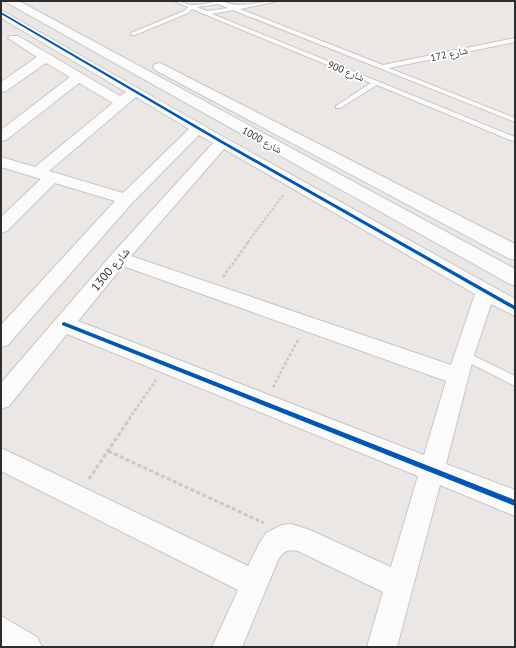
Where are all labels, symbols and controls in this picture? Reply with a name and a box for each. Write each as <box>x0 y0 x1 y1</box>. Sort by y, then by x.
street label: شارع 172 <box>429 44 469 64</box>
street label: شارع 900 <box>326 58 366 84</box>
street label: شارع 1000 <box>240 124 285 156</box>
street label: شارع 1300 <box>87 244 133 294</box>

